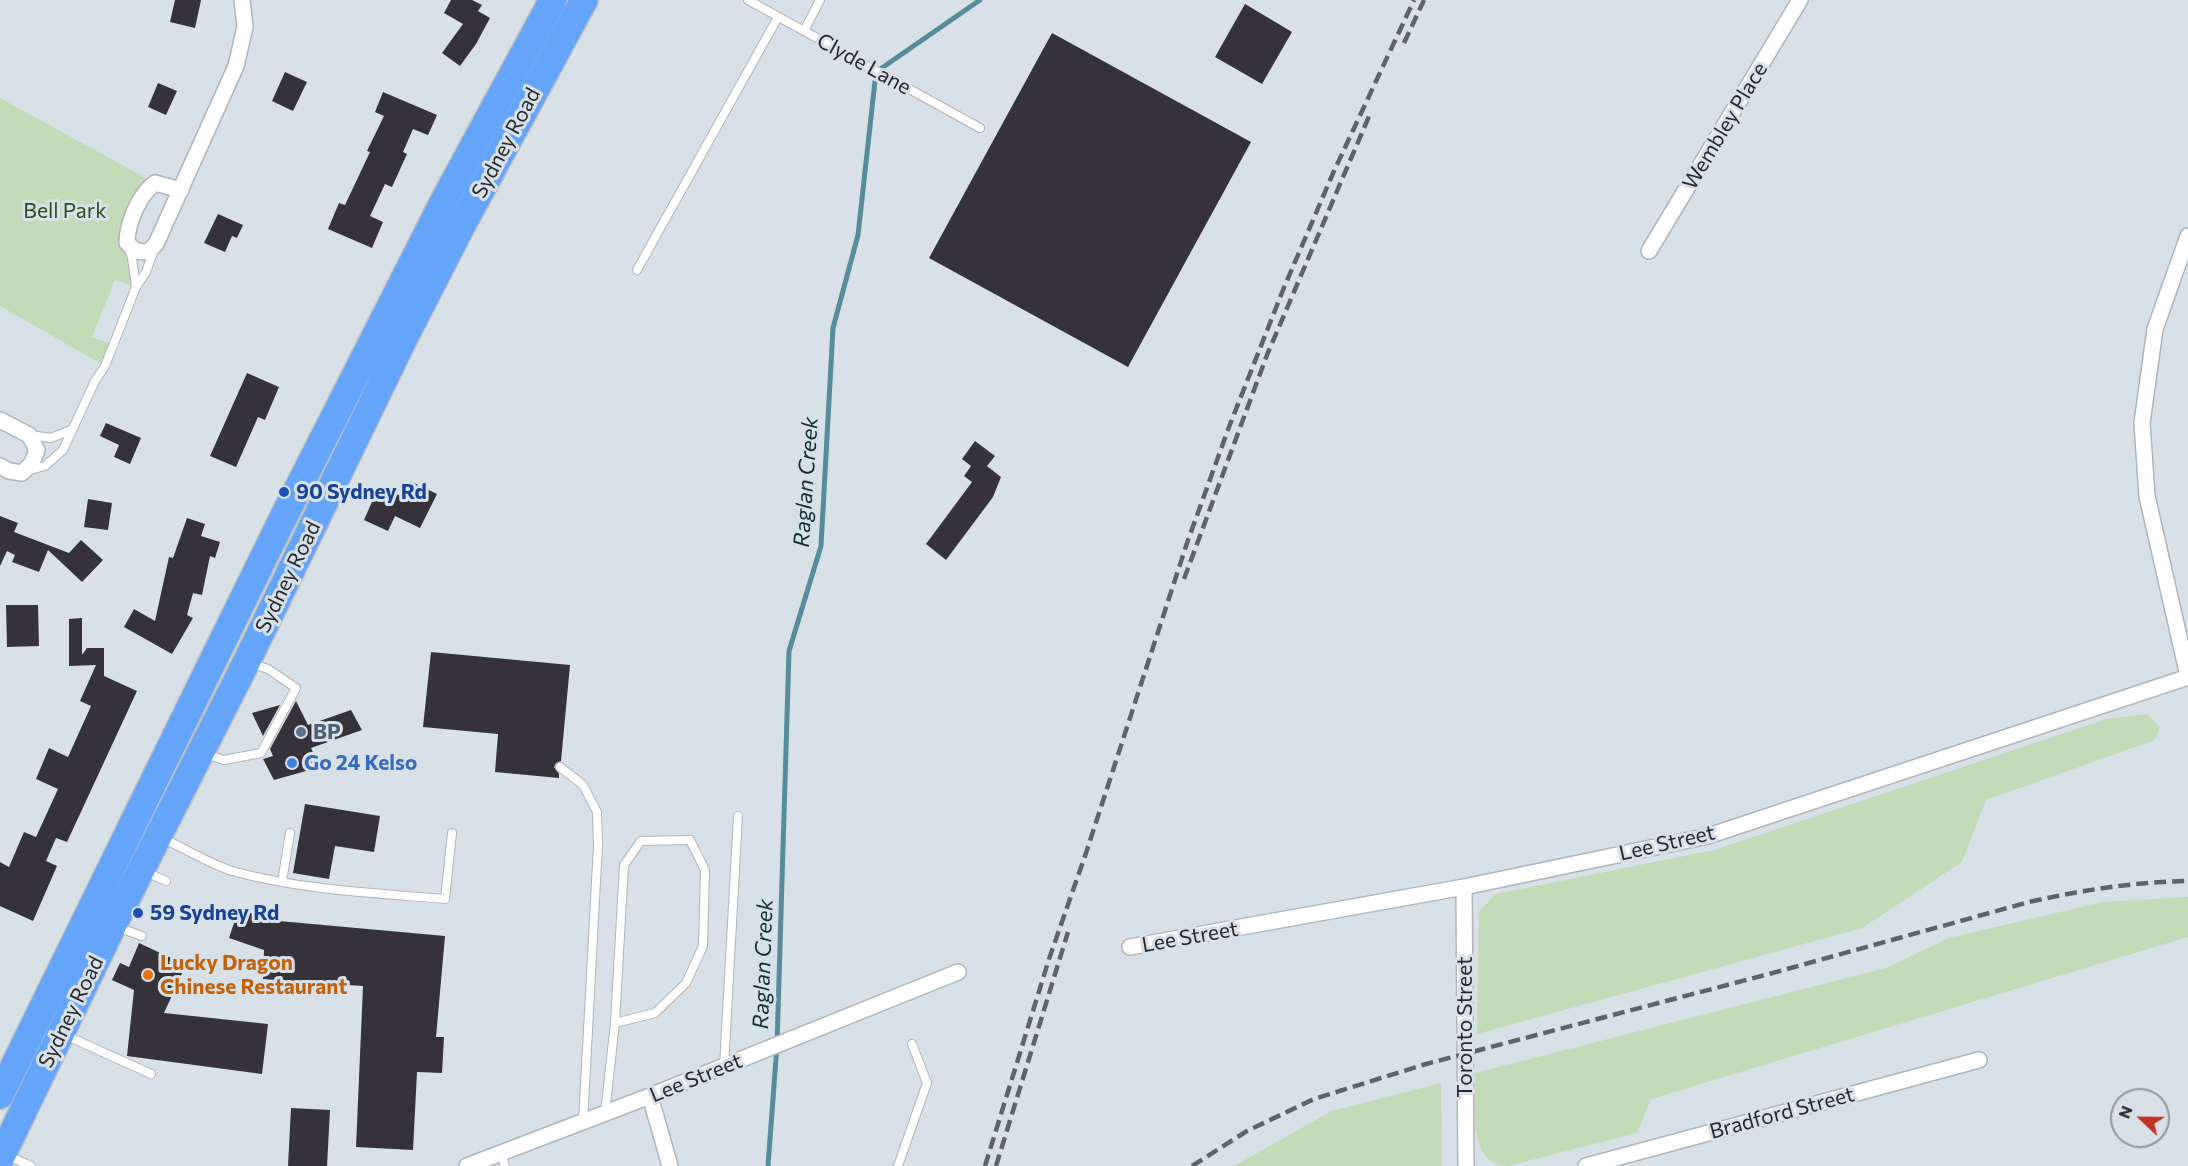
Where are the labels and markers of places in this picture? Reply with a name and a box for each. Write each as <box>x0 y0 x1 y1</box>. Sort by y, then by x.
place label: 90 Sydney Rd <box>296 479 427 505</box>
marker: 90 Sydney Rd <box>277 485 291 499</box>
place label: BP <box>313 719 341 745</box>
marker: BP <box>294 725 308 739</box>
place label: Go 24 Kelso <box>304 750 417 776</box>
marker: Go 24 Kelso <box>285 756 299 770</box>
place label: 59 Sydney Rd <box>150 900 279 926</box>
marker: 59 Sydney Rd <box>131 906 145 920</box>
place label: Lucky Dragon Chinese Restaurant <box>160 950 347 1000</box>
marker: Lucky Dragon Chinese Restaurant <box>141 968 155 982</box>

